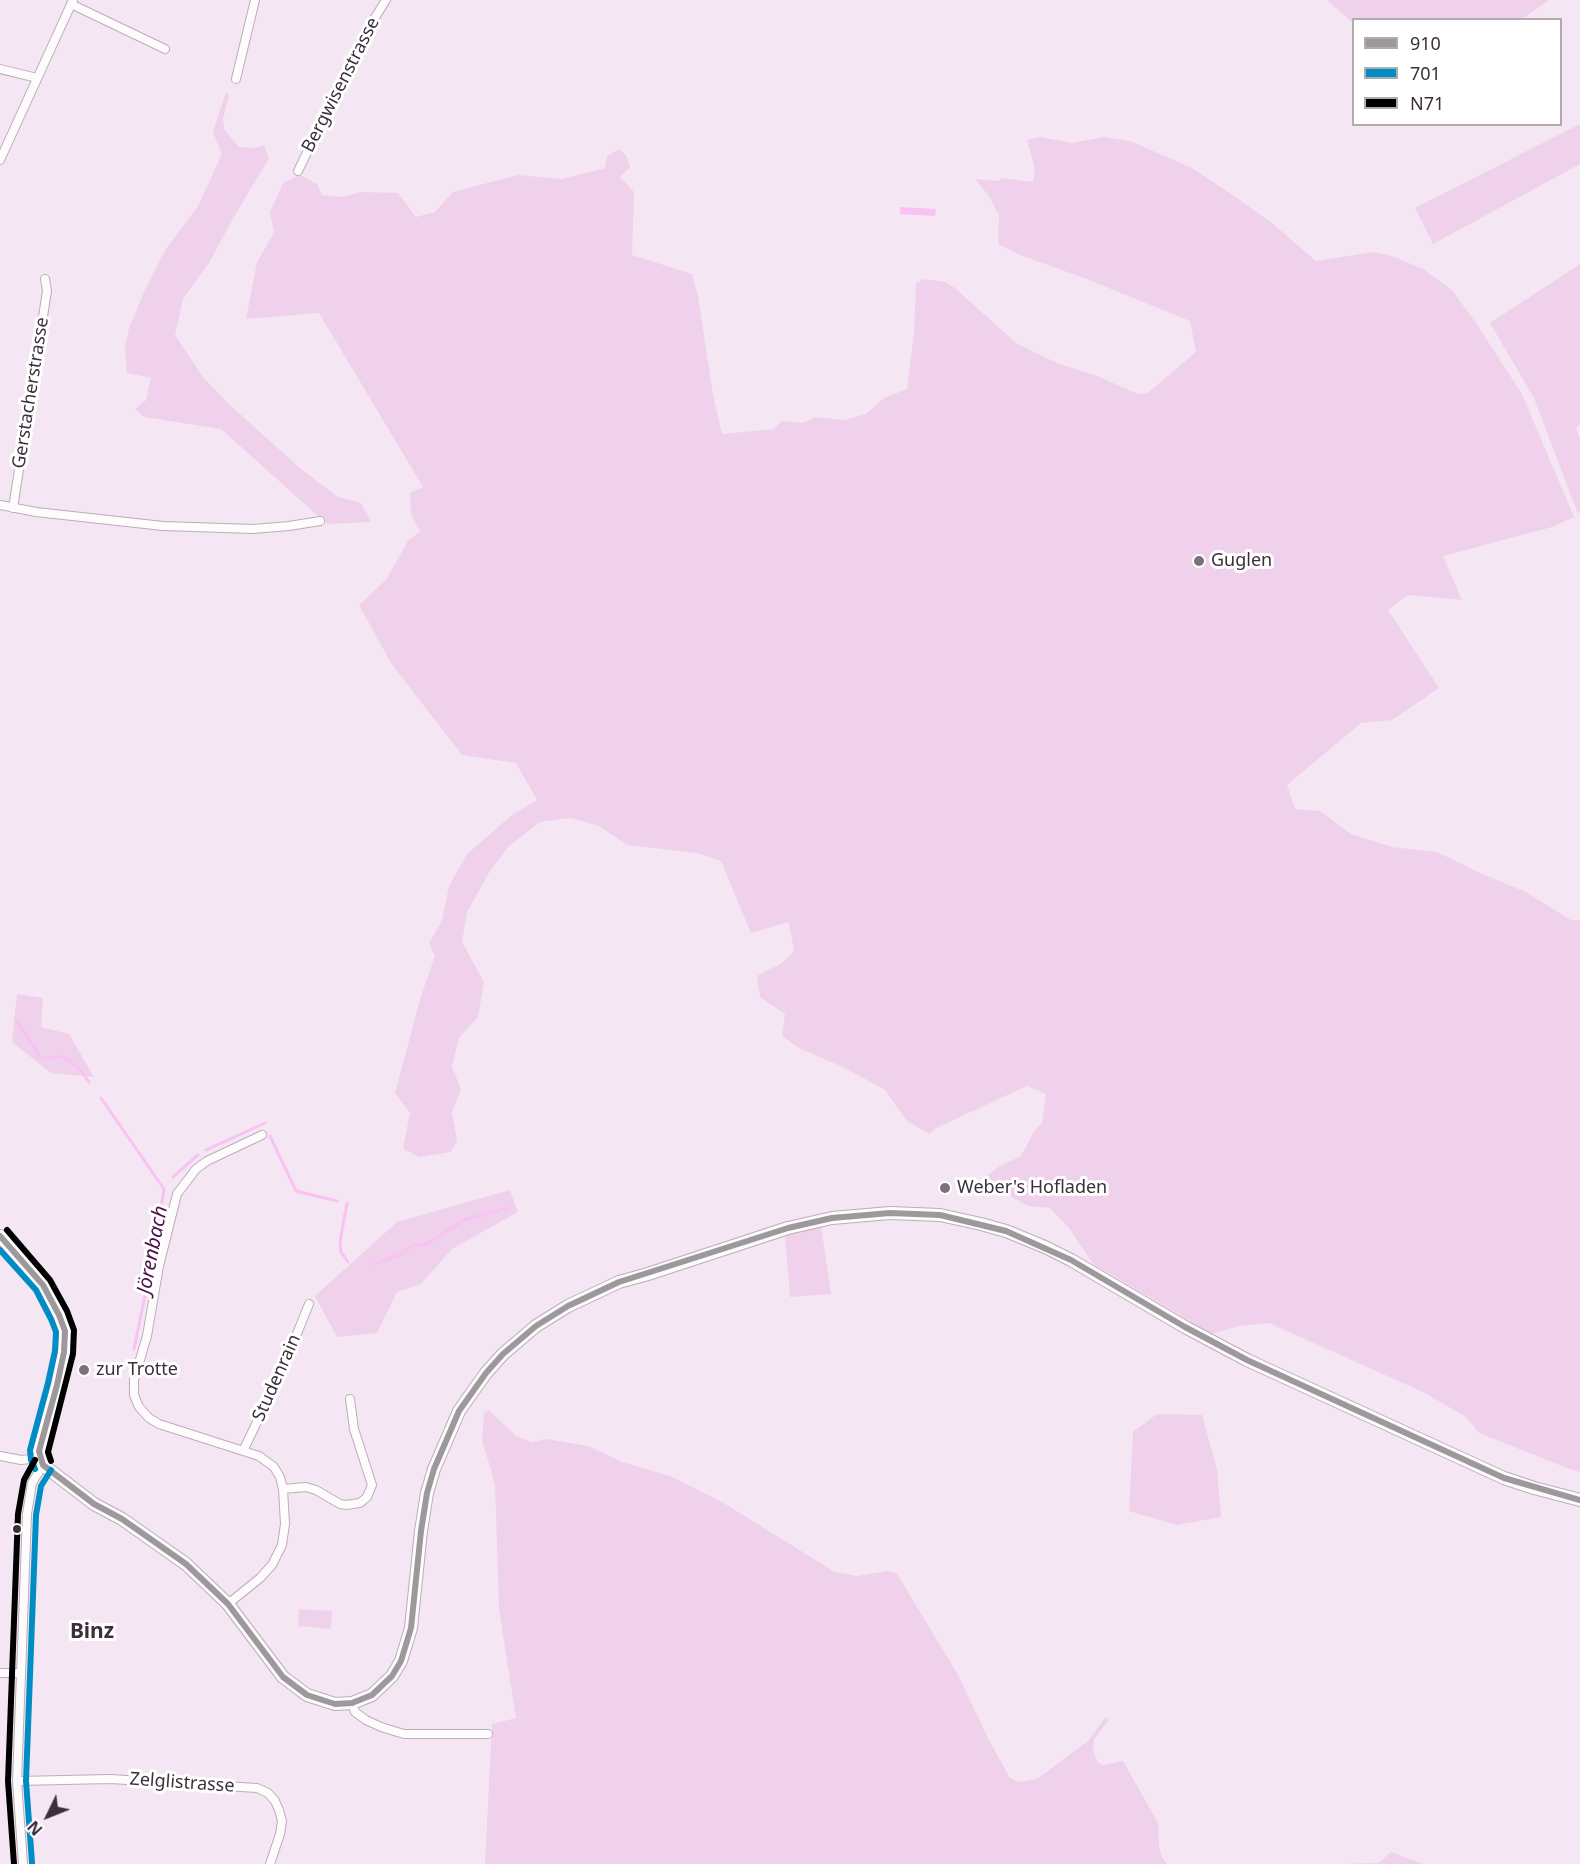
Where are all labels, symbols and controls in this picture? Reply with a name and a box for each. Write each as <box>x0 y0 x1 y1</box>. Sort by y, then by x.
street label: Bergwisenstrasse <box>298 14 384 156</box>
legend <box>1352 18 1562 126</box>
text: 910 <box>1410 31 1441 55</box>
text: 701 <box>1410 61 1441 85</box>
text: N71 <box>1410 91 1444 115</box>
street label: Gerstacherstrasse <box>8 316 54 470</box>
place label: Guglen <box>1211 550 1272 572</box>
marker: Guglen <box>1192 554 1206 568</box>
place label: Weber's Hofladen <box>957 1177 1107 1199</box>
marker: Weber's Hofladen <box>938 1181 952 1195</box>
water label: Jörenbach <box>133 1204 173 1296</box>
street label: Studenrain <box>248 1331 306 1425</box>
place label: zur Trotte <box>96 1359 178 1381</box>
marker: zur Trotte <box>77 1363 91 1377</box>
unlabelled marker <box>11 1523 23 1535</box>
district label: Binz <box>70 1619 114 1645</box>
street label: Zelglistrasse <box>129 1769 235 1797</box>
north arrow <box>18 1786 78 1846</box>
text: N <box>22 1816 47 1841</box>

